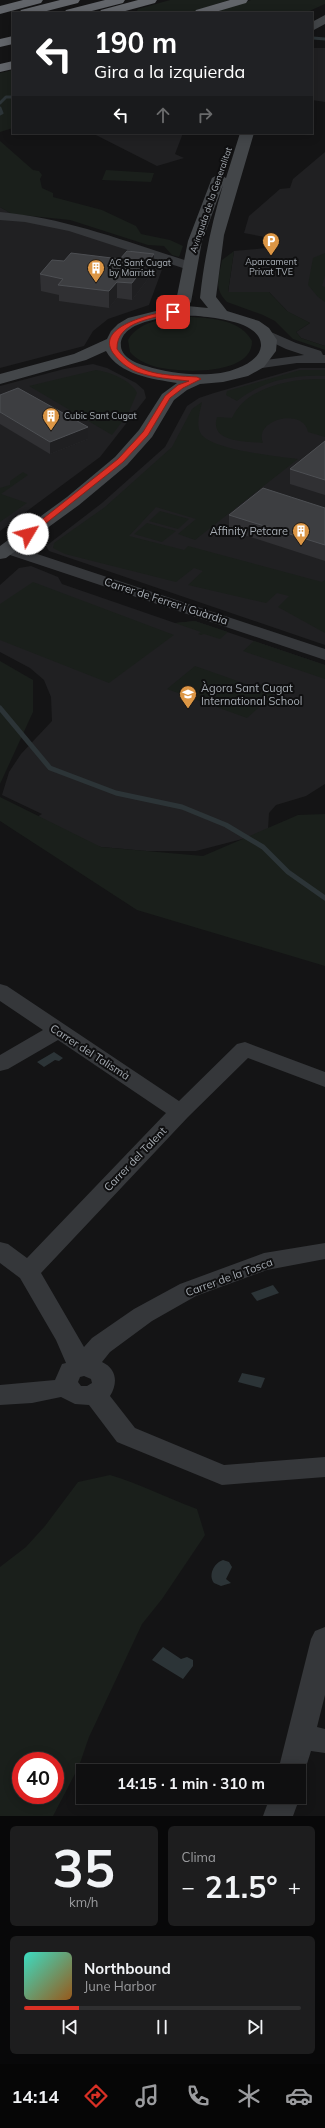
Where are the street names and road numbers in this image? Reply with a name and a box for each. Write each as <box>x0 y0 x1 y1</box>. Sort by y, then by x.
street label: Avinguda de la Generalitat <box>187 146 234 254</box>
street label: Carrer de Ferrer i Guàrdia <box>102 574 230 628</box>
street label: Carrer del Talismà <box>48 1021 132 1083</box>
street label: Carrer del Talent <box>101 1124 169 1194</box>
street label: Carrer de la Tosca <box>183 1255 275 1299</box>

